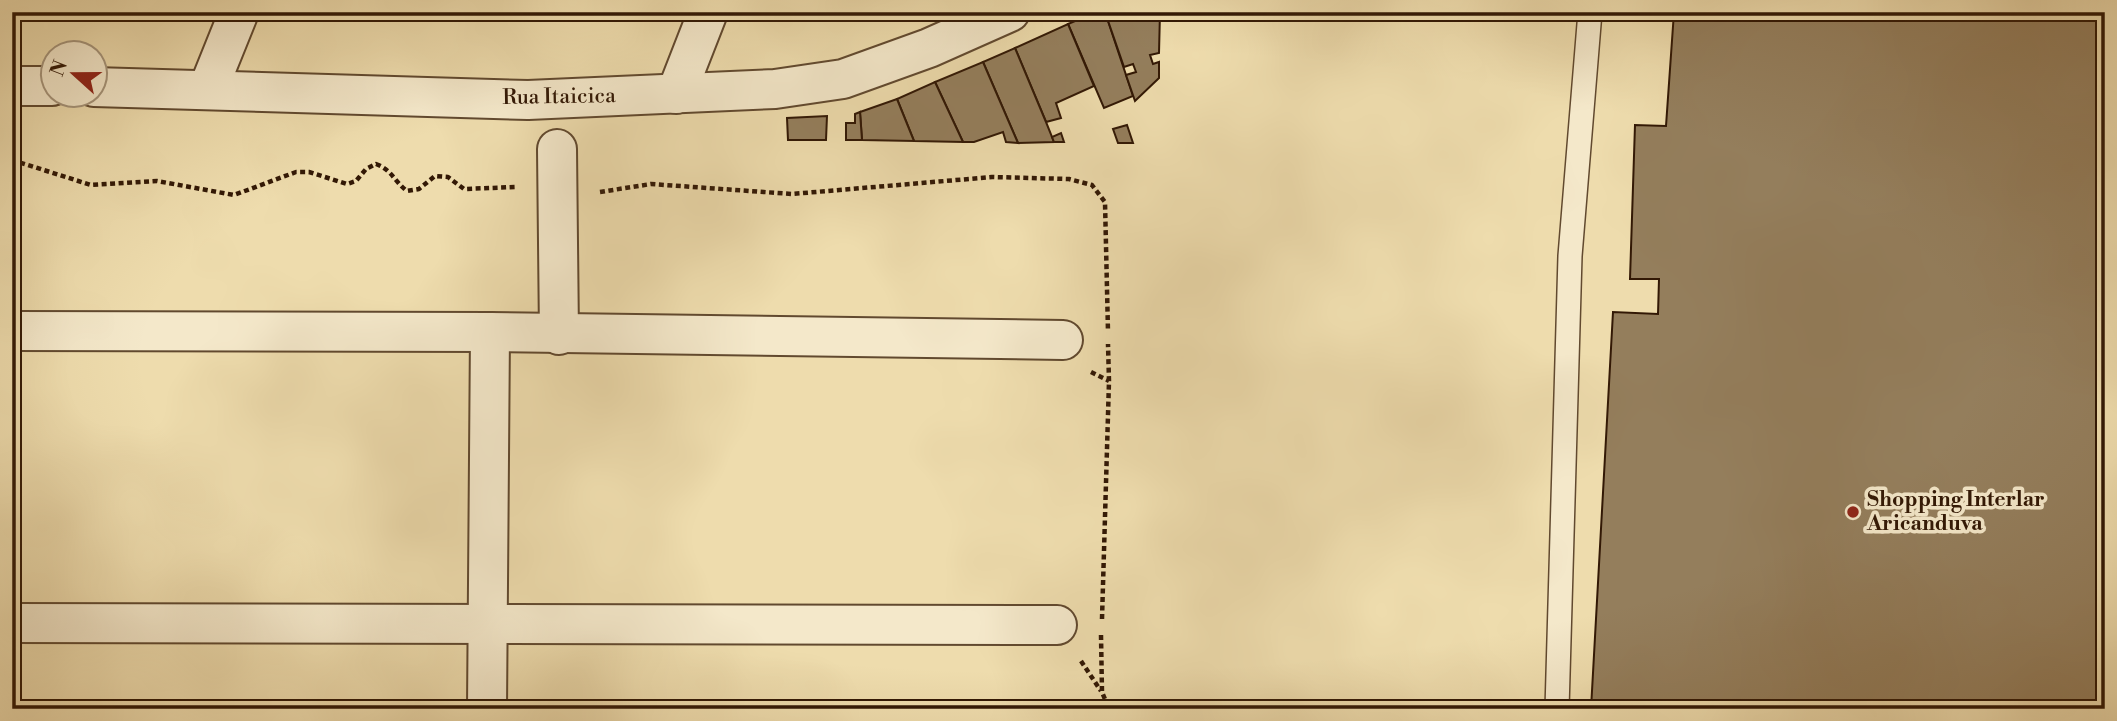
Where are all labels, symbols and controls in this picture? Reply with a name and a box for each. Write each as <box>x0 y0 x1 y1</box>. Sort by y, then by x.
north arrow <box>38 38 108 108</box>
text: N <box>45 57 73 80</box>
street label: Rua Itaicica <box>502 83 616 111</box>
place label: Shopping Interlar Aricanduva <box>1866 487 2045 537</box>
marker: Shopping Interlar Aricanduva <box>1845 504 1861 520</box>

